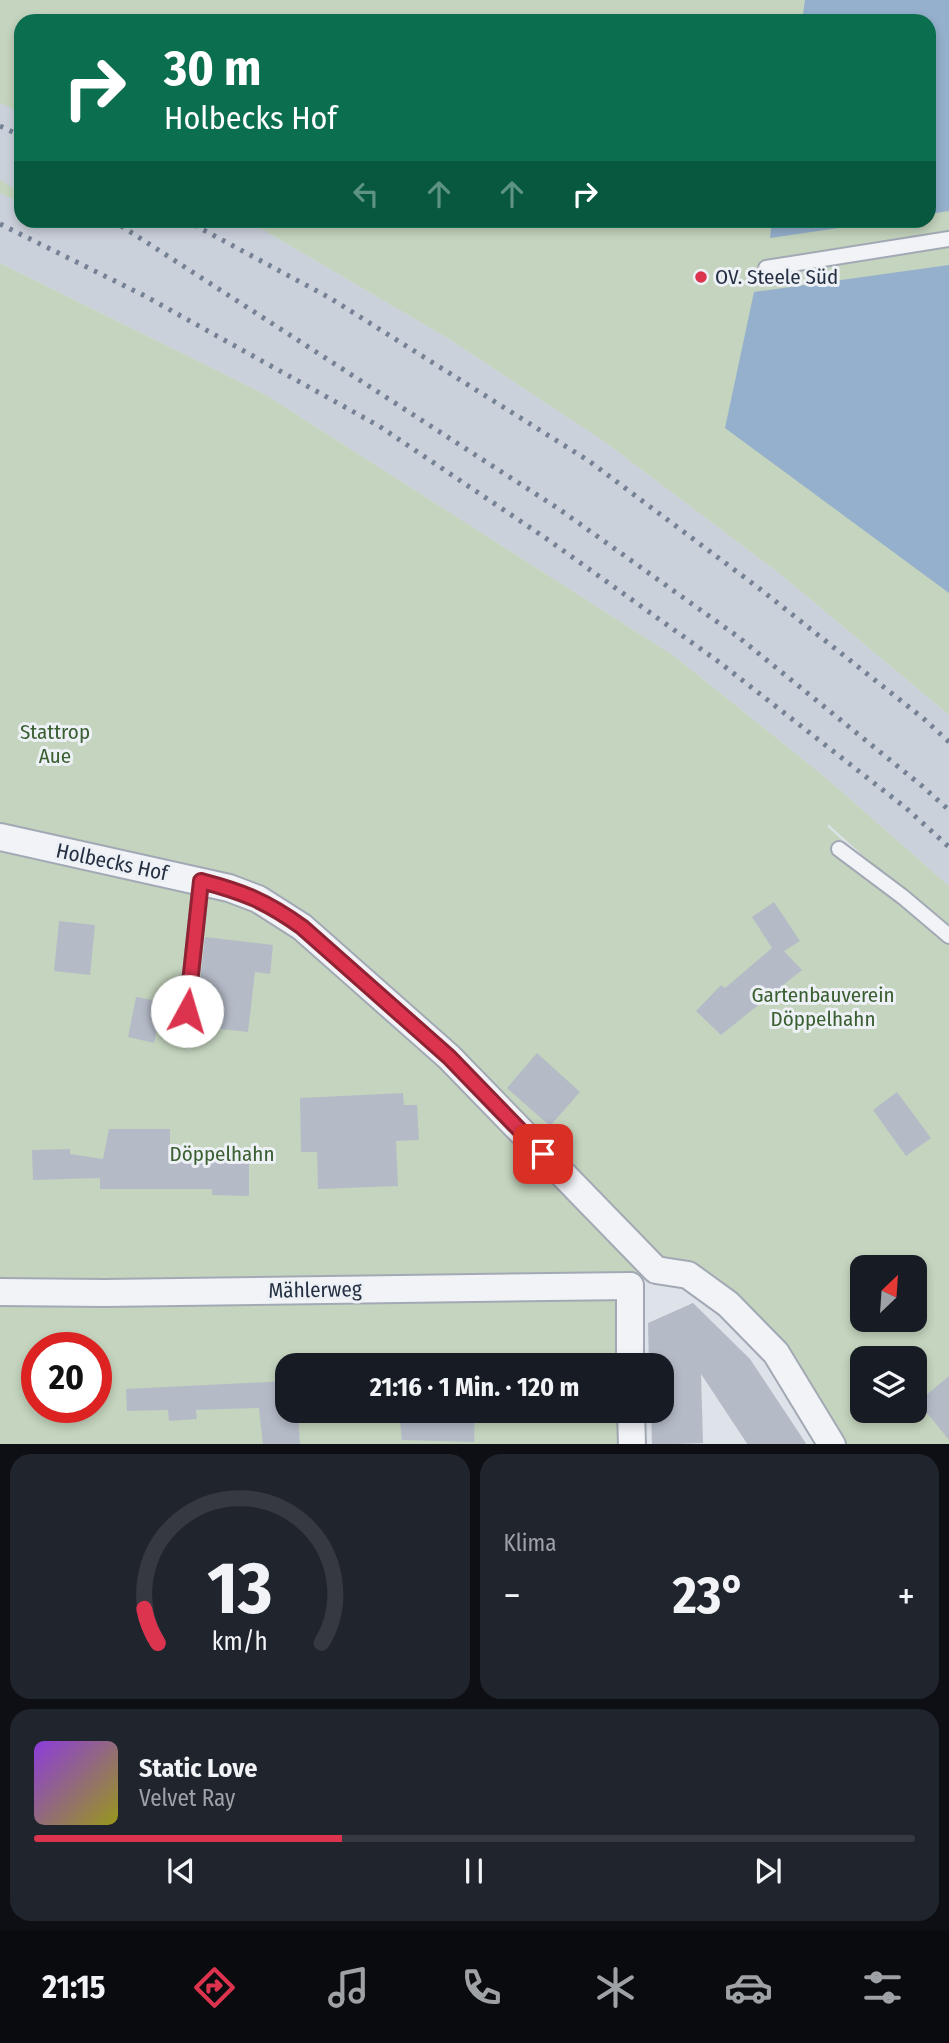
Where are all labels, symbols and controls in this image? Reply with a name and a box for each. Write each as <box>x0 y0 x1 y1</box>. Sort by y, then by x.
text: 30 m <box>164 39 262 98</box>
icon: right <box>49 42 140 133</box>
text: Holbecks Hof <box>164 99 337 137</box>
icon: left <box>347 175 385 213</box>
icon: ahead <box>420 175 458 213</box>
icon: ahead <box>493 175 531 213</box>
icon: right <box>566 175 604 213</box>
place label: OV. Steele Süd <box>715 264 838 290</box>
marker: OV. Steele Süd <box>693 269 709 285</box>
park label: Stattrop Aue <box>20 719 90 769</box>
street label: Holbecks Hof <box>54 837 172 887</box>
position arrow <box>150 974 224 1048</box>
park label: Gartenbauverein Döppelhahn <box>751 982 895 1032</box>
pin <box>513 1124 573 1184</box>
icon: arrive <box>524 1135 562 1173</box>
park label: Döppelhahn <box>170 1141 275 1167</box>
north arrow <box>850 1255 928 1332</box>
map controls <box>850 1255 927 1423</box>
street label: Mählerweg <box>268 1276 362 1304</box>
speed limit sign: 20 <box>21 1332 112 1423</box>
button: layers <box>850 1346 927 1423</box>
text: 21:16 · 1 Min. · 120 m <box>370 1372 579 1403</box>
text: Klima <box>504 1529 557 1557</box>
text: 13 <box>207 1545 272 1632</box>
text: 23° <box>673 1564 746 1627</box>
text: − <box>504 1573 521 1619</box>
text: + <box>898 1573 915 1619</box>
text: km/h <box>212 1626 268 1656</box>
text: Static Love <box>139 1753 257 1784</box>
text: Velvet Ray <box>139 1784 235 1812</box>
icon: previous <box>162 1852 200 1890</box>
icon: pause <box>455 1852 493 1890</box>
icon: next <box>749 1852 787 1890</box>
icon: directions <box>190 1963 239 2012</box>
icon: music <box>324 1963 373 2012</box>
icon: phone <box>457 1963 506 2012</box>
icon: climate <box>591 1963 640 2012</box>
icon: car <box>724 1963 773 2012</box>
icon: filters <box>858 1963 907 2012</box>
text: 21:15 <box>42 1968 106 2006</box>

